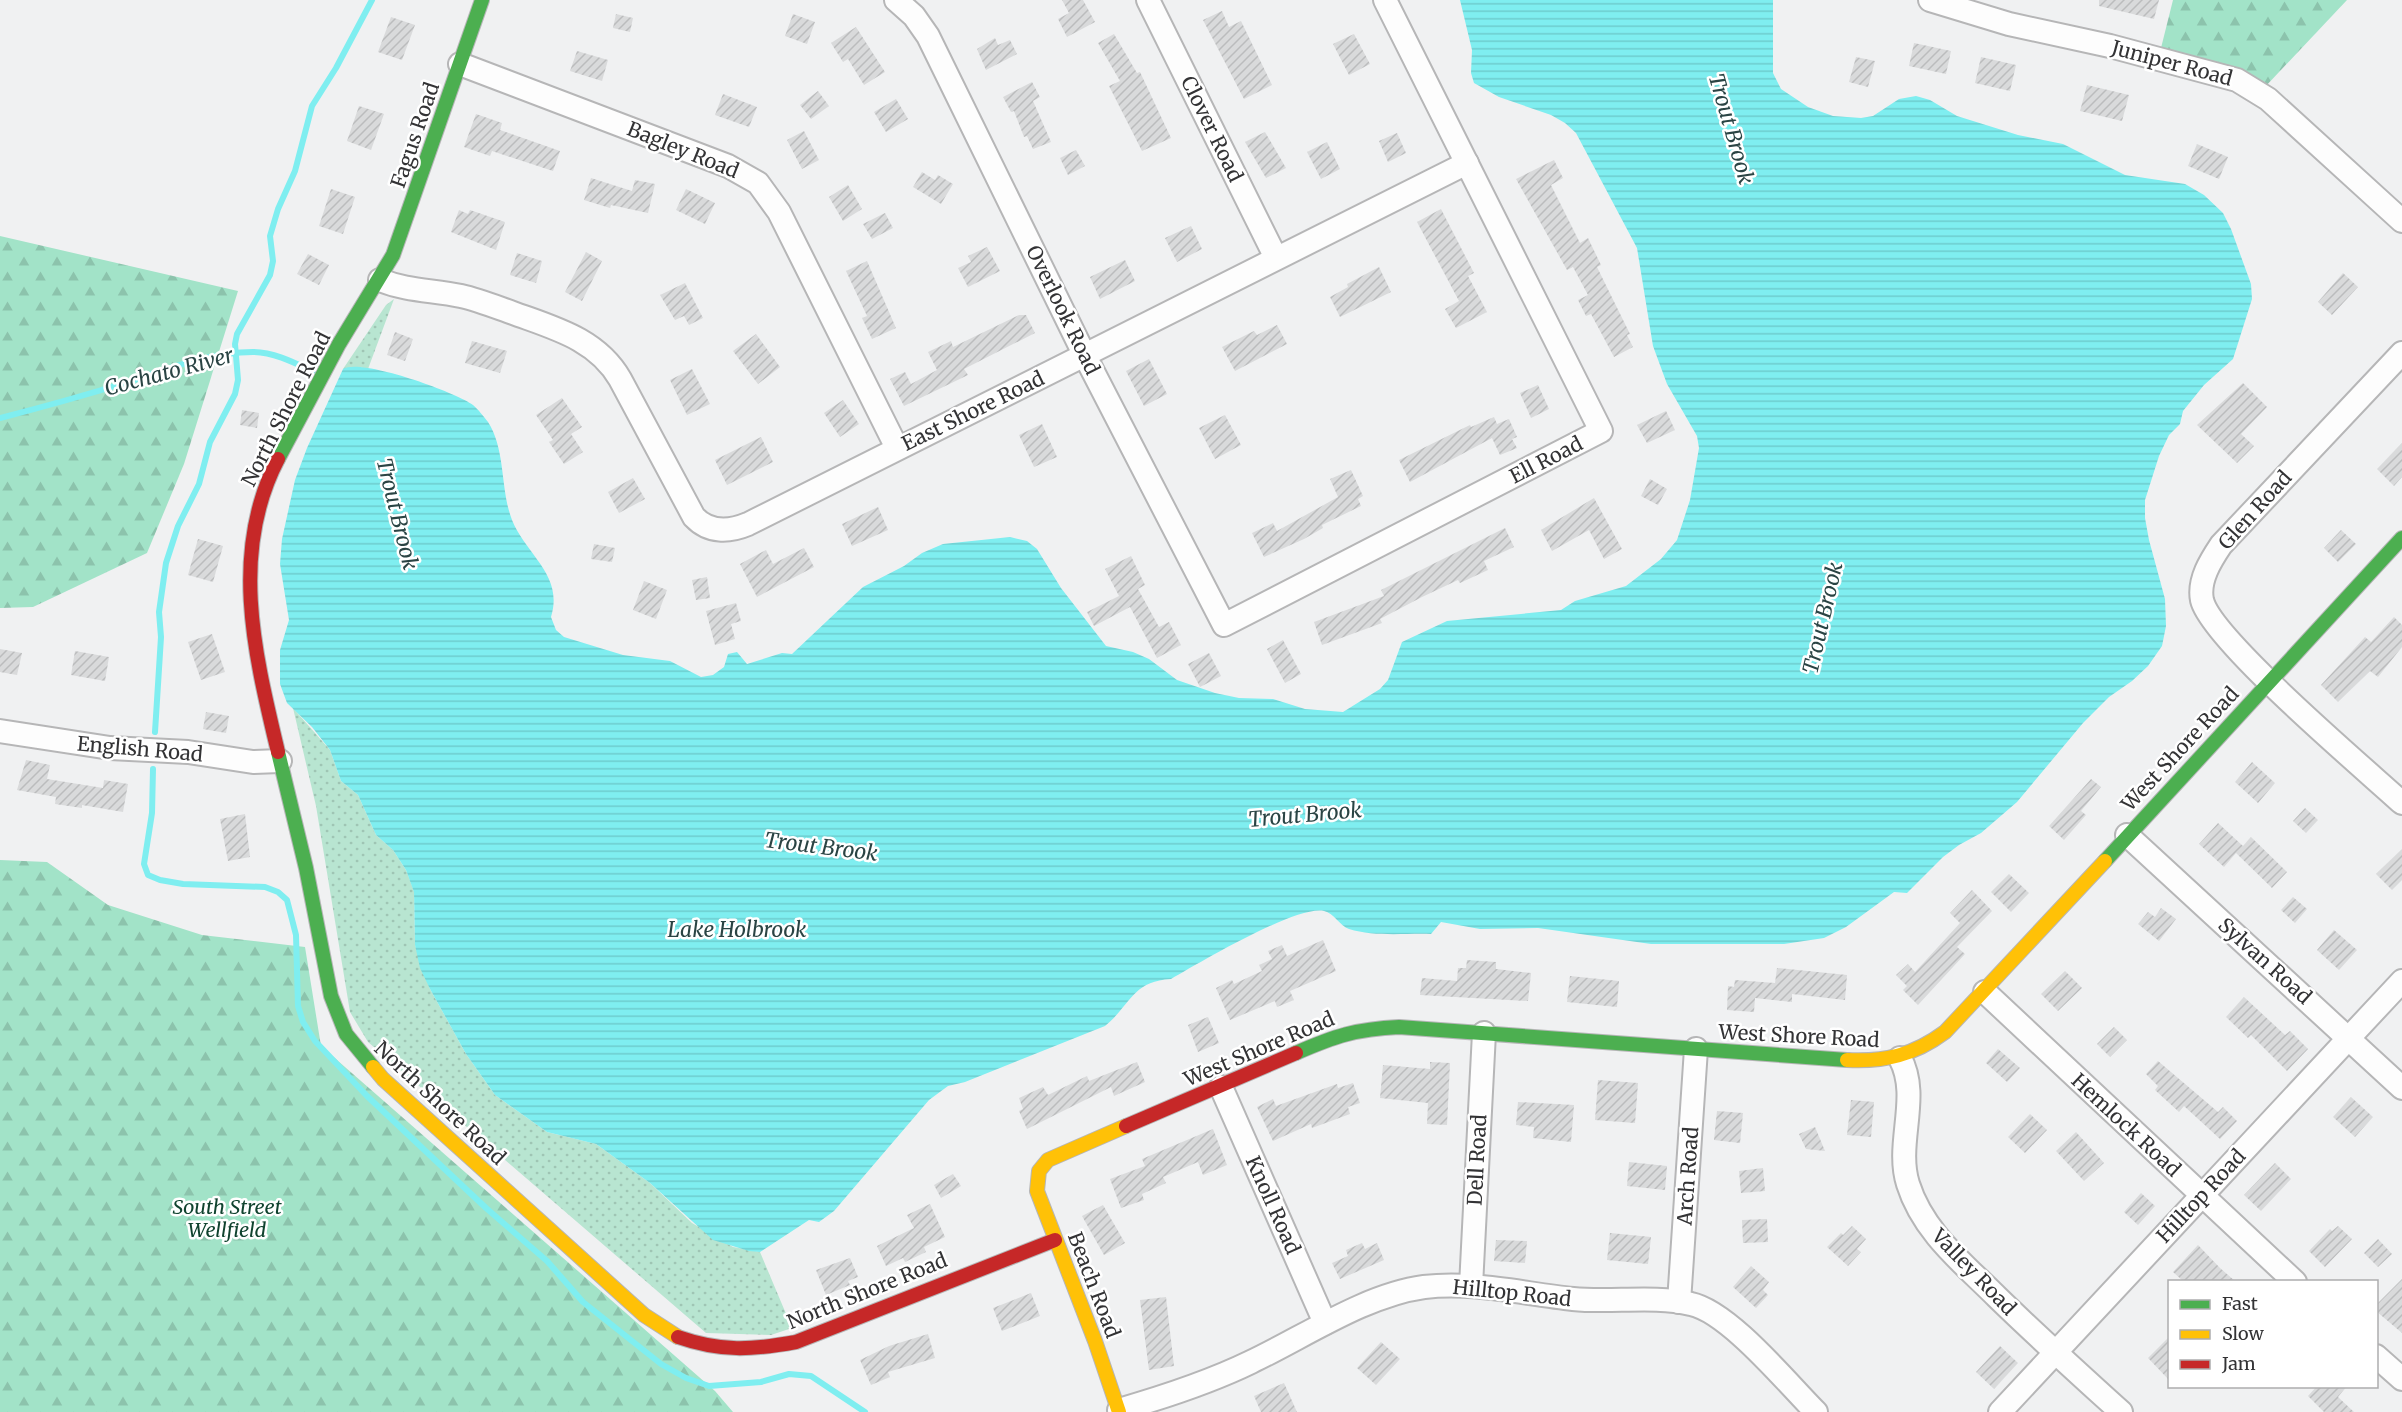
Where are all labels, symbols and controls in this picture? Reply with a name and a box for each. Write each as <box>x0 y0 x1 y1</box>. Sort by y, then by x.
street label: Juniper Road <box>2108 34 2235 91</box>
water label: Trout Brook <box>1703 71 1760 188</box>
street label: Clover Road <box>1176 72 1249 186</box>
street label: Fagus Road <box>385 79 444 191</box>
street label: Bagley Road <box>624 116 743 183</box>
street label: Overlook Road <box>1021 241 1106 379</box>
street label: North Shore Road <box>236 327 335 490</box>
water label: Cochato River <box>101 341 237 402</box>
street label: East Shore Road <box>898 365 1048 456</box>
street label: Ell Road <box>1505 431 1586 489</box>
water label: Trout Brook <box>371 455 424 573</box>
street label: Glen Road <box>2213 465 2297 554</box>
water label: Trout Brook <box>1797 559 1849 676</box>
street label: West Shore Road <box>2115 681 2244 817</box>
street label: English Road <box>76 731 204 766</box>
water label: Trout Brook <box>1247 796 1363 833</box>
water label: Trout Brook <box>763 826 880 867</box>
street label: Sylvan Road <box>2213 912 2317 1009</box>
water label: Lake Holbrook <box>668 916 807 943</box>
street label: West Shore Road <box>1179 1006 1338 1092</box>
street label: West Shore Road <box>1717 1019 1880 1052</box>
street label: North Shore Road <box>370 1035 511 1170</box>
street label: Hemlock Road <box>2067 1068 2186 1182</box>
street label: Dell Road <box>1462 1114 1491 1206</box>
street label: Arch Road <box>1672 1126 1703 1227</box>
street label: Hilltop Road <box>2151 1144 2250 1248</box>
street label: Knoll Road <box>1241 1152 1306 1258</box>
park label: South Street Wellfield <box>172 1194 282 1242</box>
street label: Valley Road <box>1926 1222 2022 1320</box>
street label: Beach Road <box>1063 1228 1126 1341</box>
street label: North Shore Road <box>783 1247 950 1334</box>
street label: Hilltop Road <box>1451 1274 1573 1311</box>
legend <box>2168 1280 2378 1388</box>
text: Fast <box>2222 1292 2258 1315</box>
text: Slow <box>2222 1322 2265 1345</box>
text: Jam <box>2221 1352 2256 1375</box>

